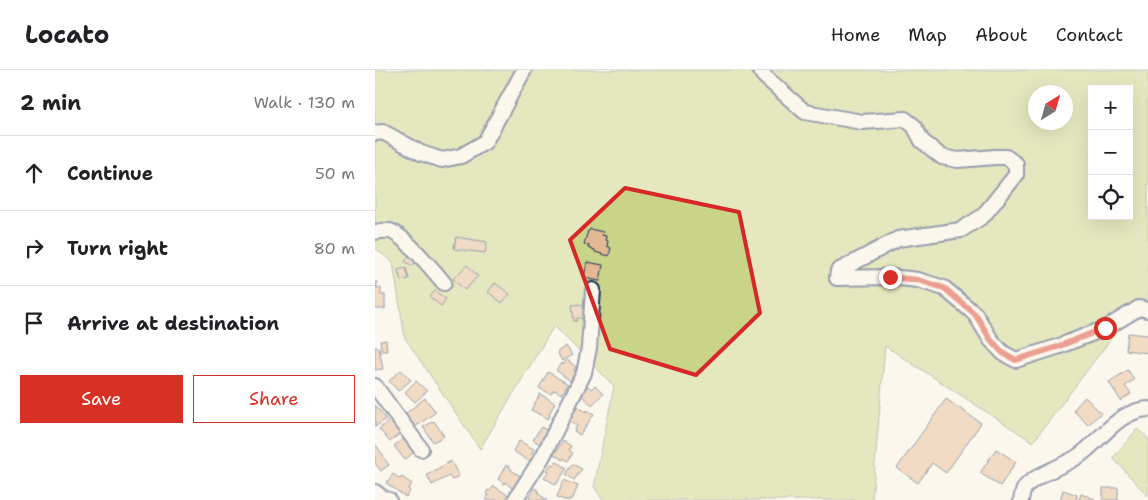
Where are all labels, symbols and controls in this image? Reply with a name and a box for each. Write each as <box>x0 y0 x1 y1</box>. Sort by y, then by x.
text: Locato <box>25 19 109 51</box>
text: Home <box>831 23 880 47</box>
text: Map <box>908 23 947 47</box>
text: About <box>975 23 1028 47</box>
text: Contact <box>1056 23 1123 47</box>
north arrow <box>1028 85 1073 130</box>
map controls <box>1088 85 1133 220</box>
button: + <box>1088 85 1133 130</box>
text: 2 min <box>20 89 81 117</box>
text: Walk · 130 m <box>254 92 355 113</box>
button: − <box>1088 130 1133 175</box>
icon: ahead <box>20 159 48 187</box>
text: Continue <box>67 161 153 186</box>
text: 50 m <box>315 163 355 184</box>
button: locate <box>1088 175 1133 220</box>
icon: right <box>20 234 48 262</box>
text: Turn right <box>67 236 168 261</box>
text: 80 m <box>314 238 355 259</box>
route end <box>879 266 902 289</box>
icon: arrive <box>20 309 48 337</box>
text: Arrive at destination <box>67 311 279 336</box>
route start <box>1094 317 1117 340</box>
button: Save <box>20 375 183 423</box>
button: Share <box>193 375 355 423</box>

